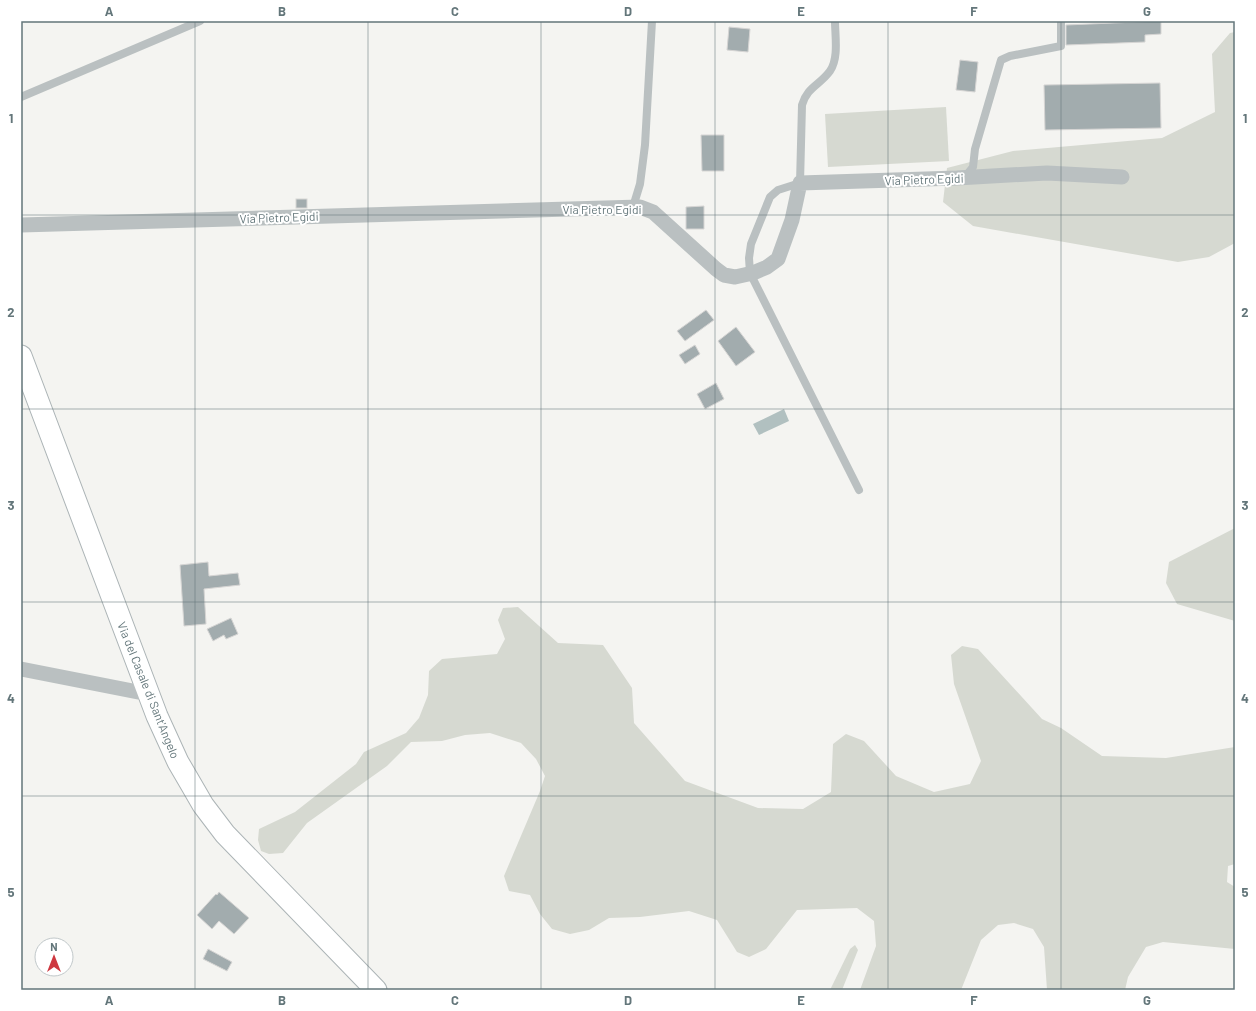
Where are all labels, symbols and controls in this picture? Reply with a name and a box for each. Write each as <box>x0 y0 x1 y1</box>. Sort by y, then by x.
text: A <box>105 3 114 19</box>
text: B <box>278 3 286 19</box>
text: C <box>451 3 459 19</box>
text: D <box>624 3 632 19</box>
text: E <box>797 3 805 19</box>
text: F <box>970 3 978 19</box>
text: G <box>1143 3 1151 19</box>
text: 1 <box>9 110 13 126</box>
text: 1 <box>1243 110 1247 126</box>
street label: Via Pietro Egidi <box>884 171 964 187</box>
street label: Via Pietro Egidi <box>562 202 642 216</box>
street label: Via Pietro Egidi <box>239 209 319 225</box>
text: 2 <box>7 304 15 320</box>
text: 2 <box>1241 304 1249 320</box>
text: 3 <box>7 497 15 513</box>
text: 3 <box>1241 497 1249 513</box>
street label: Via del Casale di Sant'Angelo <box>115 620 183 760</box>
text: 4 <box>7 690 15 706</box>
text: 4 <box>1241 690 1249 706</box>
text: 5 <box>7 884 15 900</box>
text: 5 <box>1241 884 1249 900</box>
north arrow <box>34 937 74 977</box>
text: N <box>50 940 58 953</box>
text: A <box>105 992 114 1008</box>
text: B <box>278 992 286 1008</box>
text: C <box>451 992 459 1008</box>
text: D <box>624 992 632 1008</box>
text: E <box>797 992 805 1008</box>
text: F <box>970 992 978 1008</box>
text: G <box>1143 992 1151 1008</box>

